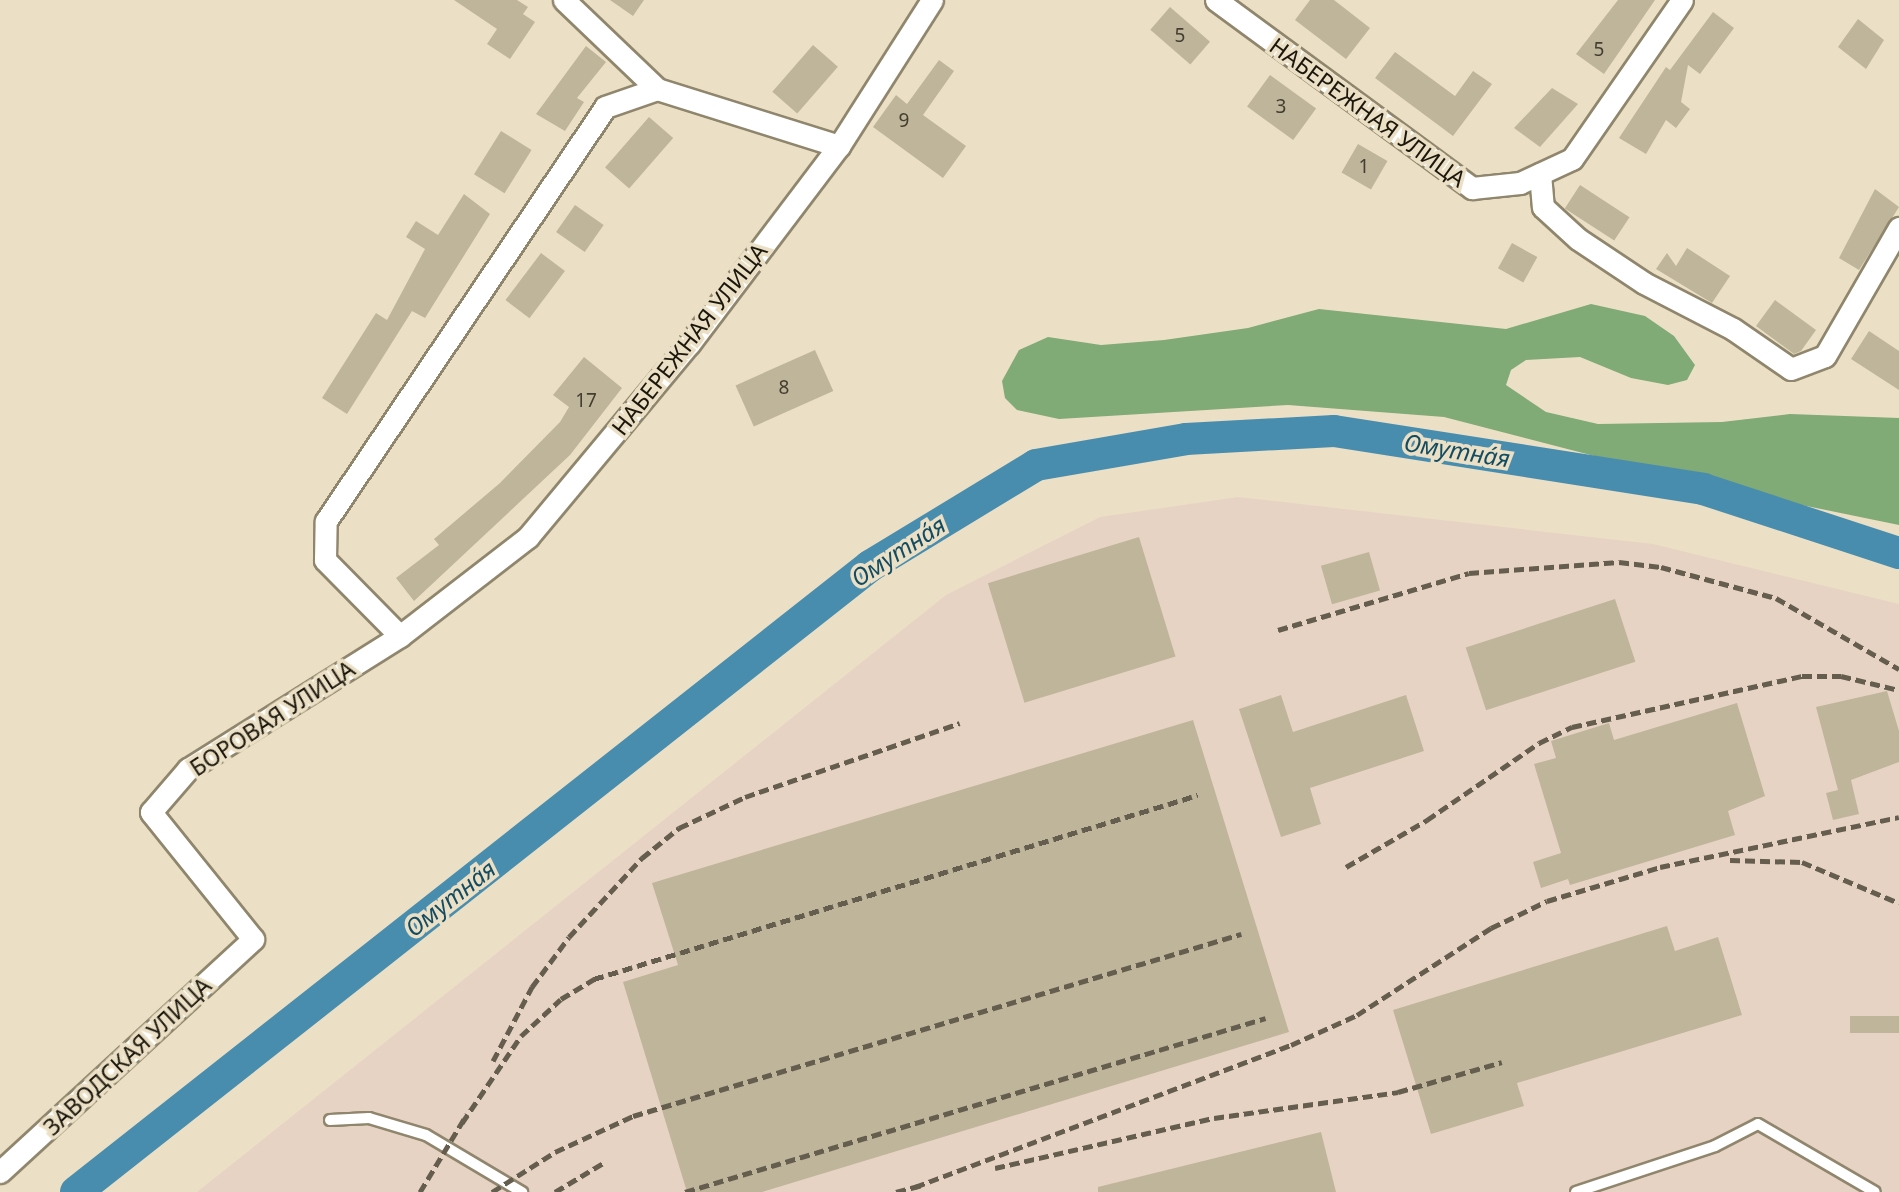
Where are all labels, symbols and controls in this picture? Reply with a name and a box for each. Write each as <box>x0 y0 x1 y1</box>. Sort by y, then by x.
house number: 5 <box>1175 25 1185 47</box>
street label: НАБЕРЕЖНАЯ УЛИЦА <box>1264 32 1472 192</box>
house number: 5 <box>1594 39 1604 61</box>
house number: 3 <box>1276 96 1286 118</box>
house number: 9 <box>899 110 909 132</box>
house number: 1 <box>1359 156 1369 178</box>
street label: НАБЕРЕЖНАЯ УЛИЦА <box>606 238 772 440</box>
house number: 8 <box>779 377 789 399</box>
house number: 17 <box>575 390 597 412</box>
water label: Омутна́я <box>1402 427 1512 473</box>
water label: Омутна́я <box>845 510 951 592</box>
street label: БОРОВАЯ УЛИЦА <box>185 655 359 781</box>
water label: Омутна́я <box>399 854 501 942</box>
street label: ЗАВОДСКАЯ УЛИЦА <box>38 971 216 1141</box>

